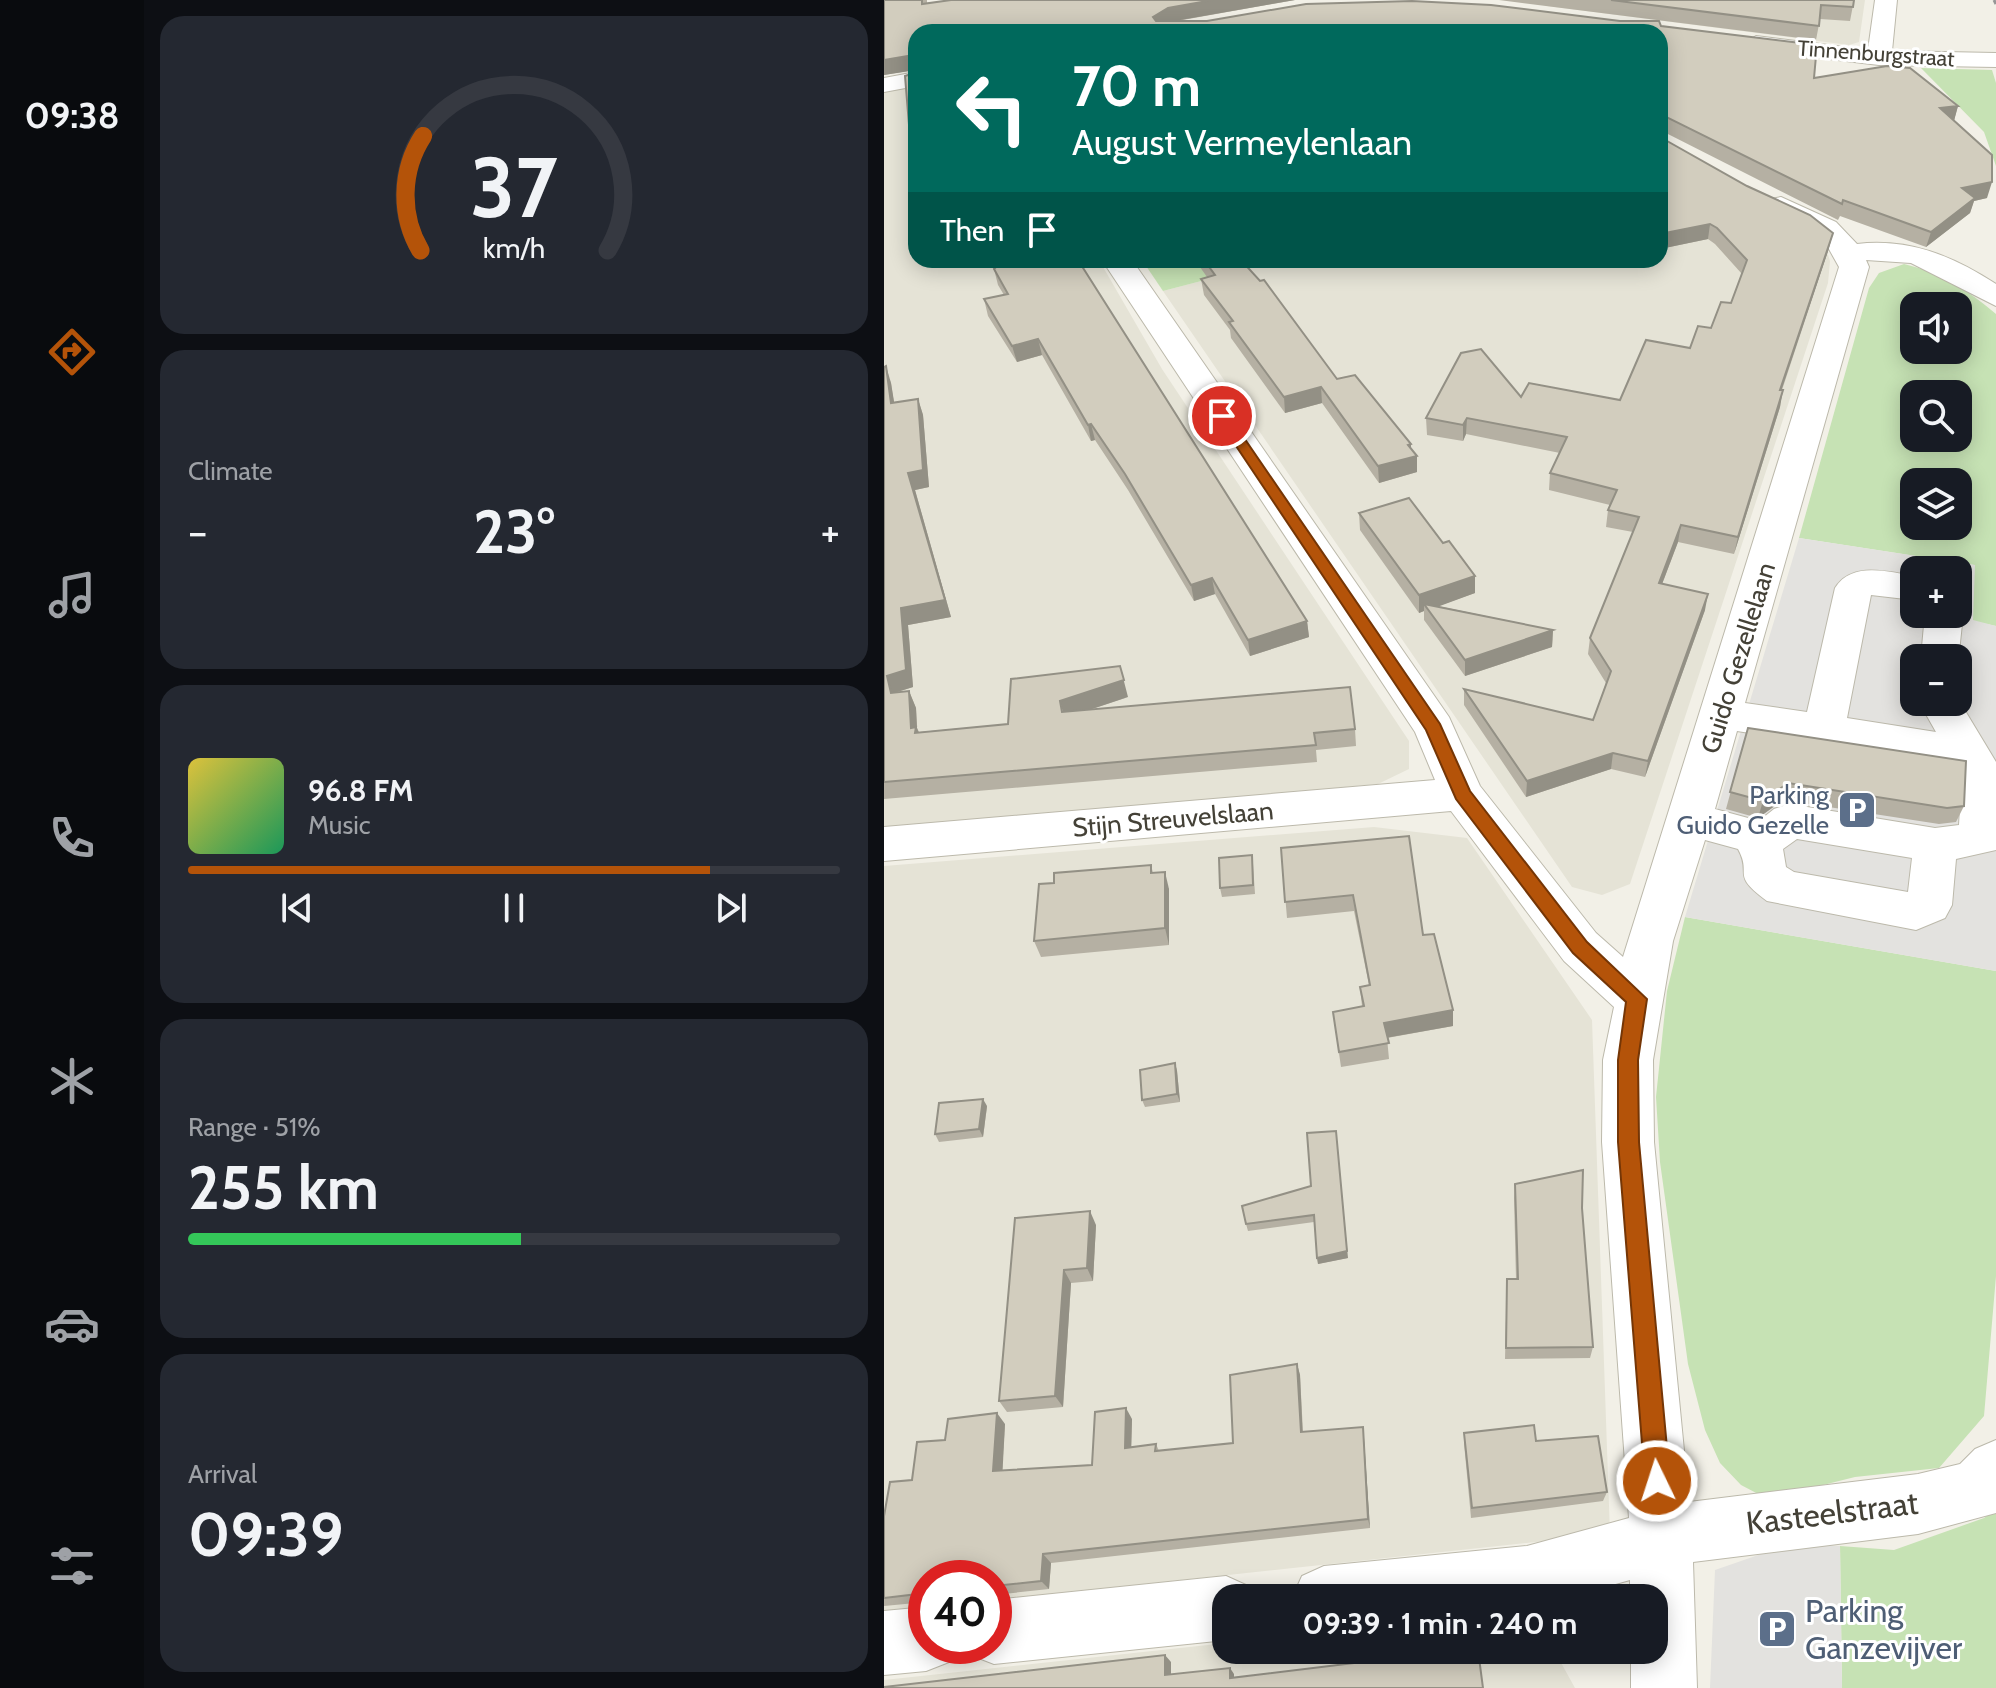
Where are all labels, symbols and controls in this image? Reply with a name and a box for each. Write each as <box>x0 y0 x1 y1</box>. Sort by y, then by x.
street label: Tinnenburgstraat <box>1796 35 1956 72</box>
text: 70 m <box>1072 52 1201 120</box>
icon: left <box>940 56 1044 160</box>
text: 09:38 <box>25 93 119 137</box>
text: August Vermeylenlaan <box>1072 120 1412 164</box>
text: 37 <box>470 137 558 238</box>
icon: arrive <box>1020 208 1064 252</box>
text: Then <box>940 212 1004 249</box>
text: km/h <box>483 230 545 265</box>
map controls <box>1900 292 1972 716</box>
button: sound <box>1900 292 1972 364</box>
icon: directions <box>44 324 100 380</box>
button: search <box>1900 380 1972 452</box>
pin <box>1188 382 1256 450</box>
icon: arrive <box>1200 394 1244 438</box>
text: Climate <box>188 455 273 487</box>
button: layers <box>1900 468 1972 540</box>
text: 23° <box>473 495 555 568</box>
text: − <box>188 505 207 558</box>
text: + <box>821 505 840 558</box>
button: + <box>1900 556 1972 628</box>
street label: Guido Gezellelaan <box>1694 559 1782 757</box>
icon: music <box>44 567 100 623</box>
button: − <box>1900 644 1972 716</box>
text: 96.8 FM <box>308 772 414 809</box>
place label: Parking Guido Gezelle <box>1677 779 1830 841</box>
parking icon: Parking Guido Gezelle <box>1836 789 1878 831</box>
street label: Stijn Streuvelslaan <box>1071 794 1275 844</box>
text: Music <box>308 809 371 841</box>
icon: phone <box>44 810 100 866</box>
icon: previous <box>275 886 319 930</box>
icon: pause <box>492 886 536 930</box>
icon: next <box>709 886 753 930</box>
icon: climate <box>44 1053 100 1109</box>
text: Range · 51% <box>188 1111 321 1143</box>
text: 255 km <box>188 1151 379 1224</box>
icon: car <box>44 1296 100 1352</box>
position arrow <box>1615 1439 1699 1523</box>
text: Arrival <box>188 1458 257 1490</box>
street label: Kasteelstraat <box>1744 1483 1920 1542</box>
text: 09:39 <box>188 1498 343 1571</box>
icon: filters <box>44 1538 100 1594</box>
speed limit sign: 40 <box>908 1560 1012 1664</box>
place label: Parking Ganzevijver <box>1805 1591 1963 1667</box>
text: 09:39 · 1 min · 240 m <box>1303 1605 1577 1642</box>
parking icon: Parking Ganzevijver <box>1756 1608 1798 1650</box>

